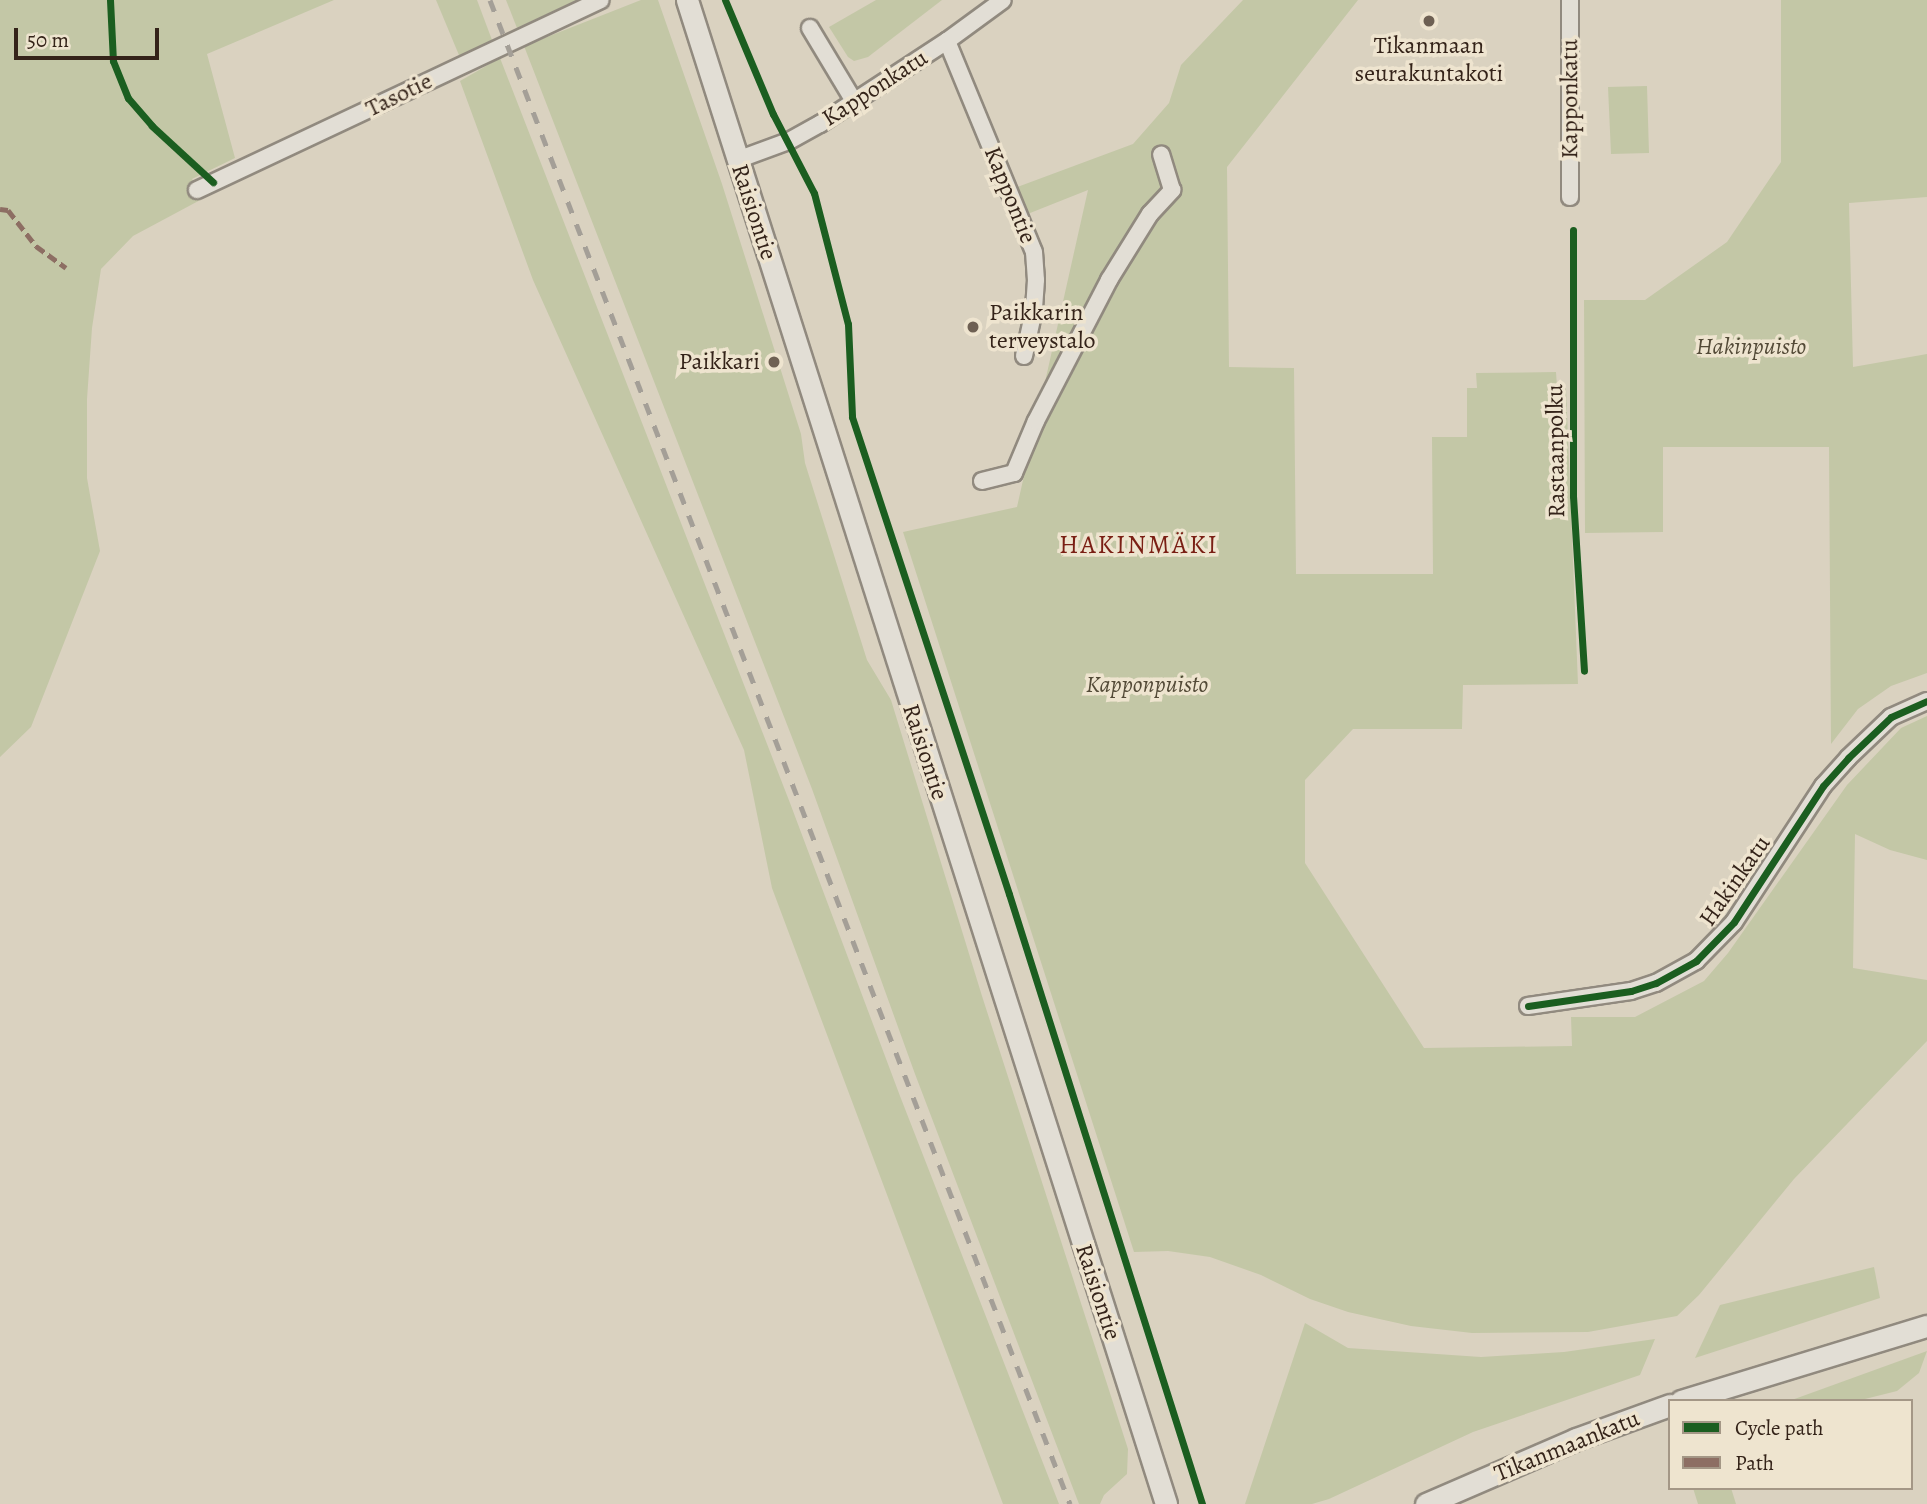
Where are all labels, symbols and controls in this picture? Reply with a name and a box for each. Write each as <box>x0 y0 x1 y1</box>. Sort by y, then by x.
marker: Tikanmaan seurakuntakoti <box>1421 13 1437 29</box>
scale bar <box>18 14 163 58</box>
text: 50 m <box>27 26 69 54</box>
place label: Tikanmaan seurakuntakoti <box>1355 32 1503 88</box>
street label: Kapponkatu <box>1556 39 1584 159</box>
street label: Kapponkatu <box>817 43 933 133</box>
street label: Tasotie <box>361 67 437 123</box>
street label: Kappontie <box>978 142 1042 248</box>
street label: Raisiontie <box>725 160 783 264</box>
place label: Paikkarin terveystalo <box>989 299 1096 355</box>
marker: Paikkarin terveystalo <box>963 317 983 337</box>
park label: Hakinpuisto <box>1696 333 1806 361</box>
place label: Paikkari <box>679 348 760 376</box>
marker: Paikkari <box>766 354 782 370</box>
street label: Rastaanpolku <box>1540 384 1572 518</box>
district label: HAKINMÄKI <box>1060 529 1218 561</box>
park label: Kapponpuisto <box>1086 671 1208 699</box>
street label: Raisiontie <box>896 700 954 804</box>
street label: Hakinkatu <box>1693 830 1777 932</box>
street label: Raisiontie <box>1069 1240 1127 1344</box>
legend <box>1668 1399 1913 1490</box>
street label: Tikanmaankatu <box>1490 1404 1644 1488</box>
text: Cycle path <box>1735 1414 1824 1442</box>
text: Path <box>1735 1449 1774 1477</box>

